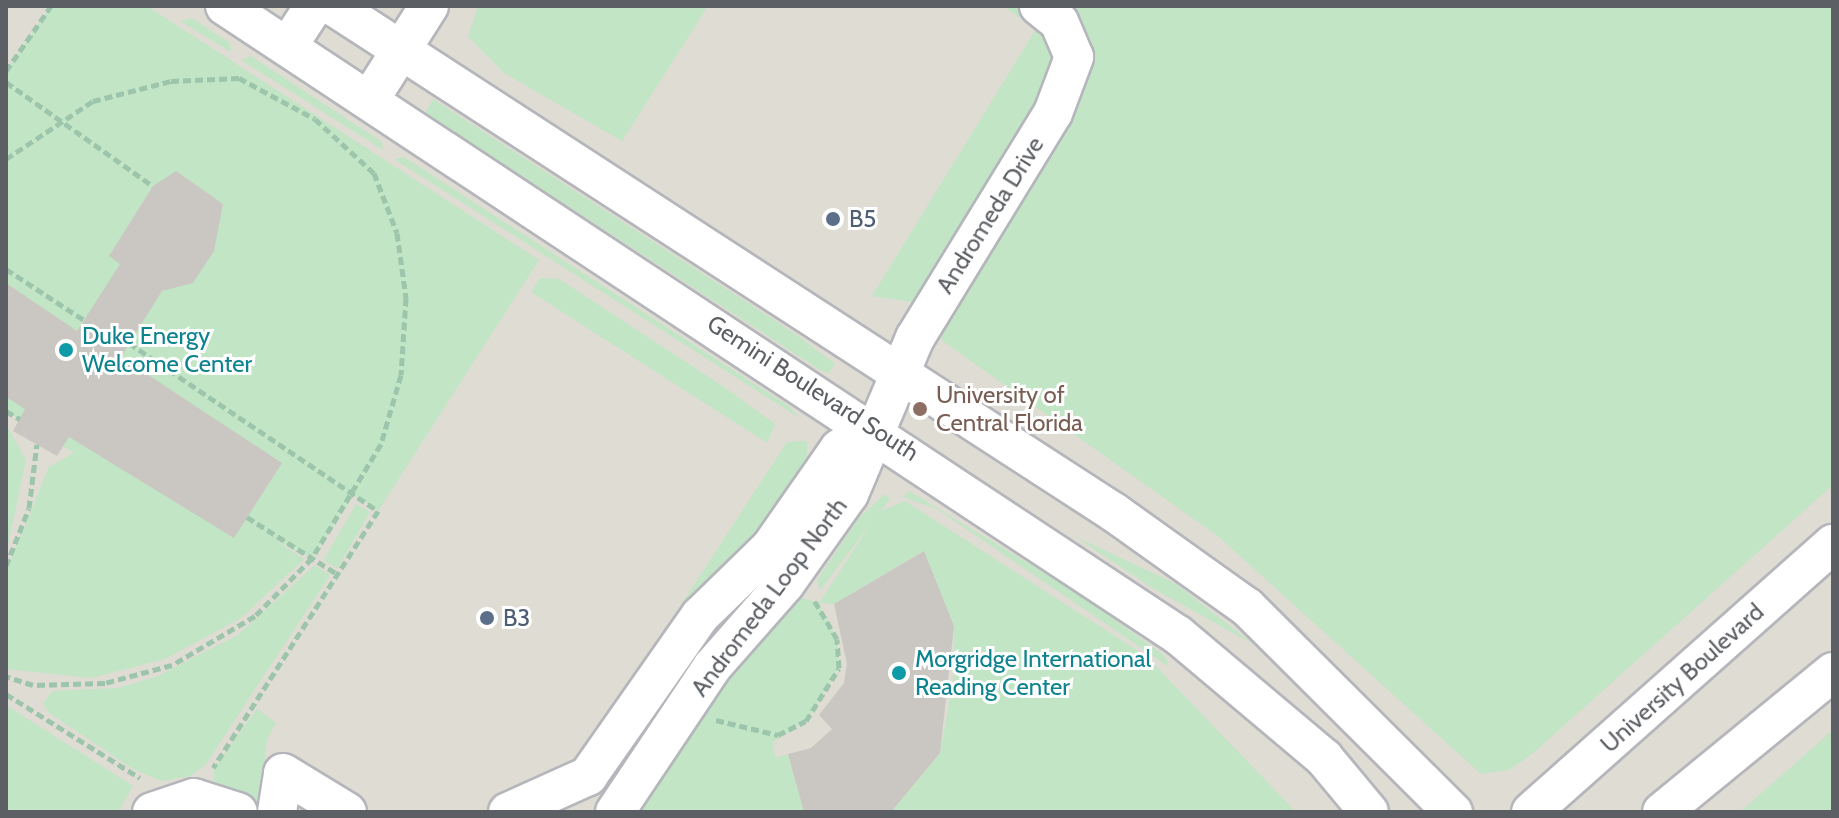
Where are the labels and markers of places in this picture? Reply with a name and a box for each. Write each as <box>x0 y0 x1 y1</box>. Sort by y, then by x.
place label: B5 <box>849 205 876 233</box>
marker: B5 <box>824 210 842 228</box>
place label: Duke Energy Welcome Center <box>82 322 252 378</box>
marker: Duke Energy Welcome Center <box>57 341 75 359</box>
place label: University of Central Florida <box>936 381 1083 437</box>
marker: University of Central Florida <box>911 400 929 418</box>
place label: B3 <box>503 604 530 632</box>
marker: B3 <box>478 609 496 627</box>
place label: Morgridge International Reading Center <box>915 645 1151 701</box>
marker: Morgridge International Reading Center <box>890 664 908 682</box>

